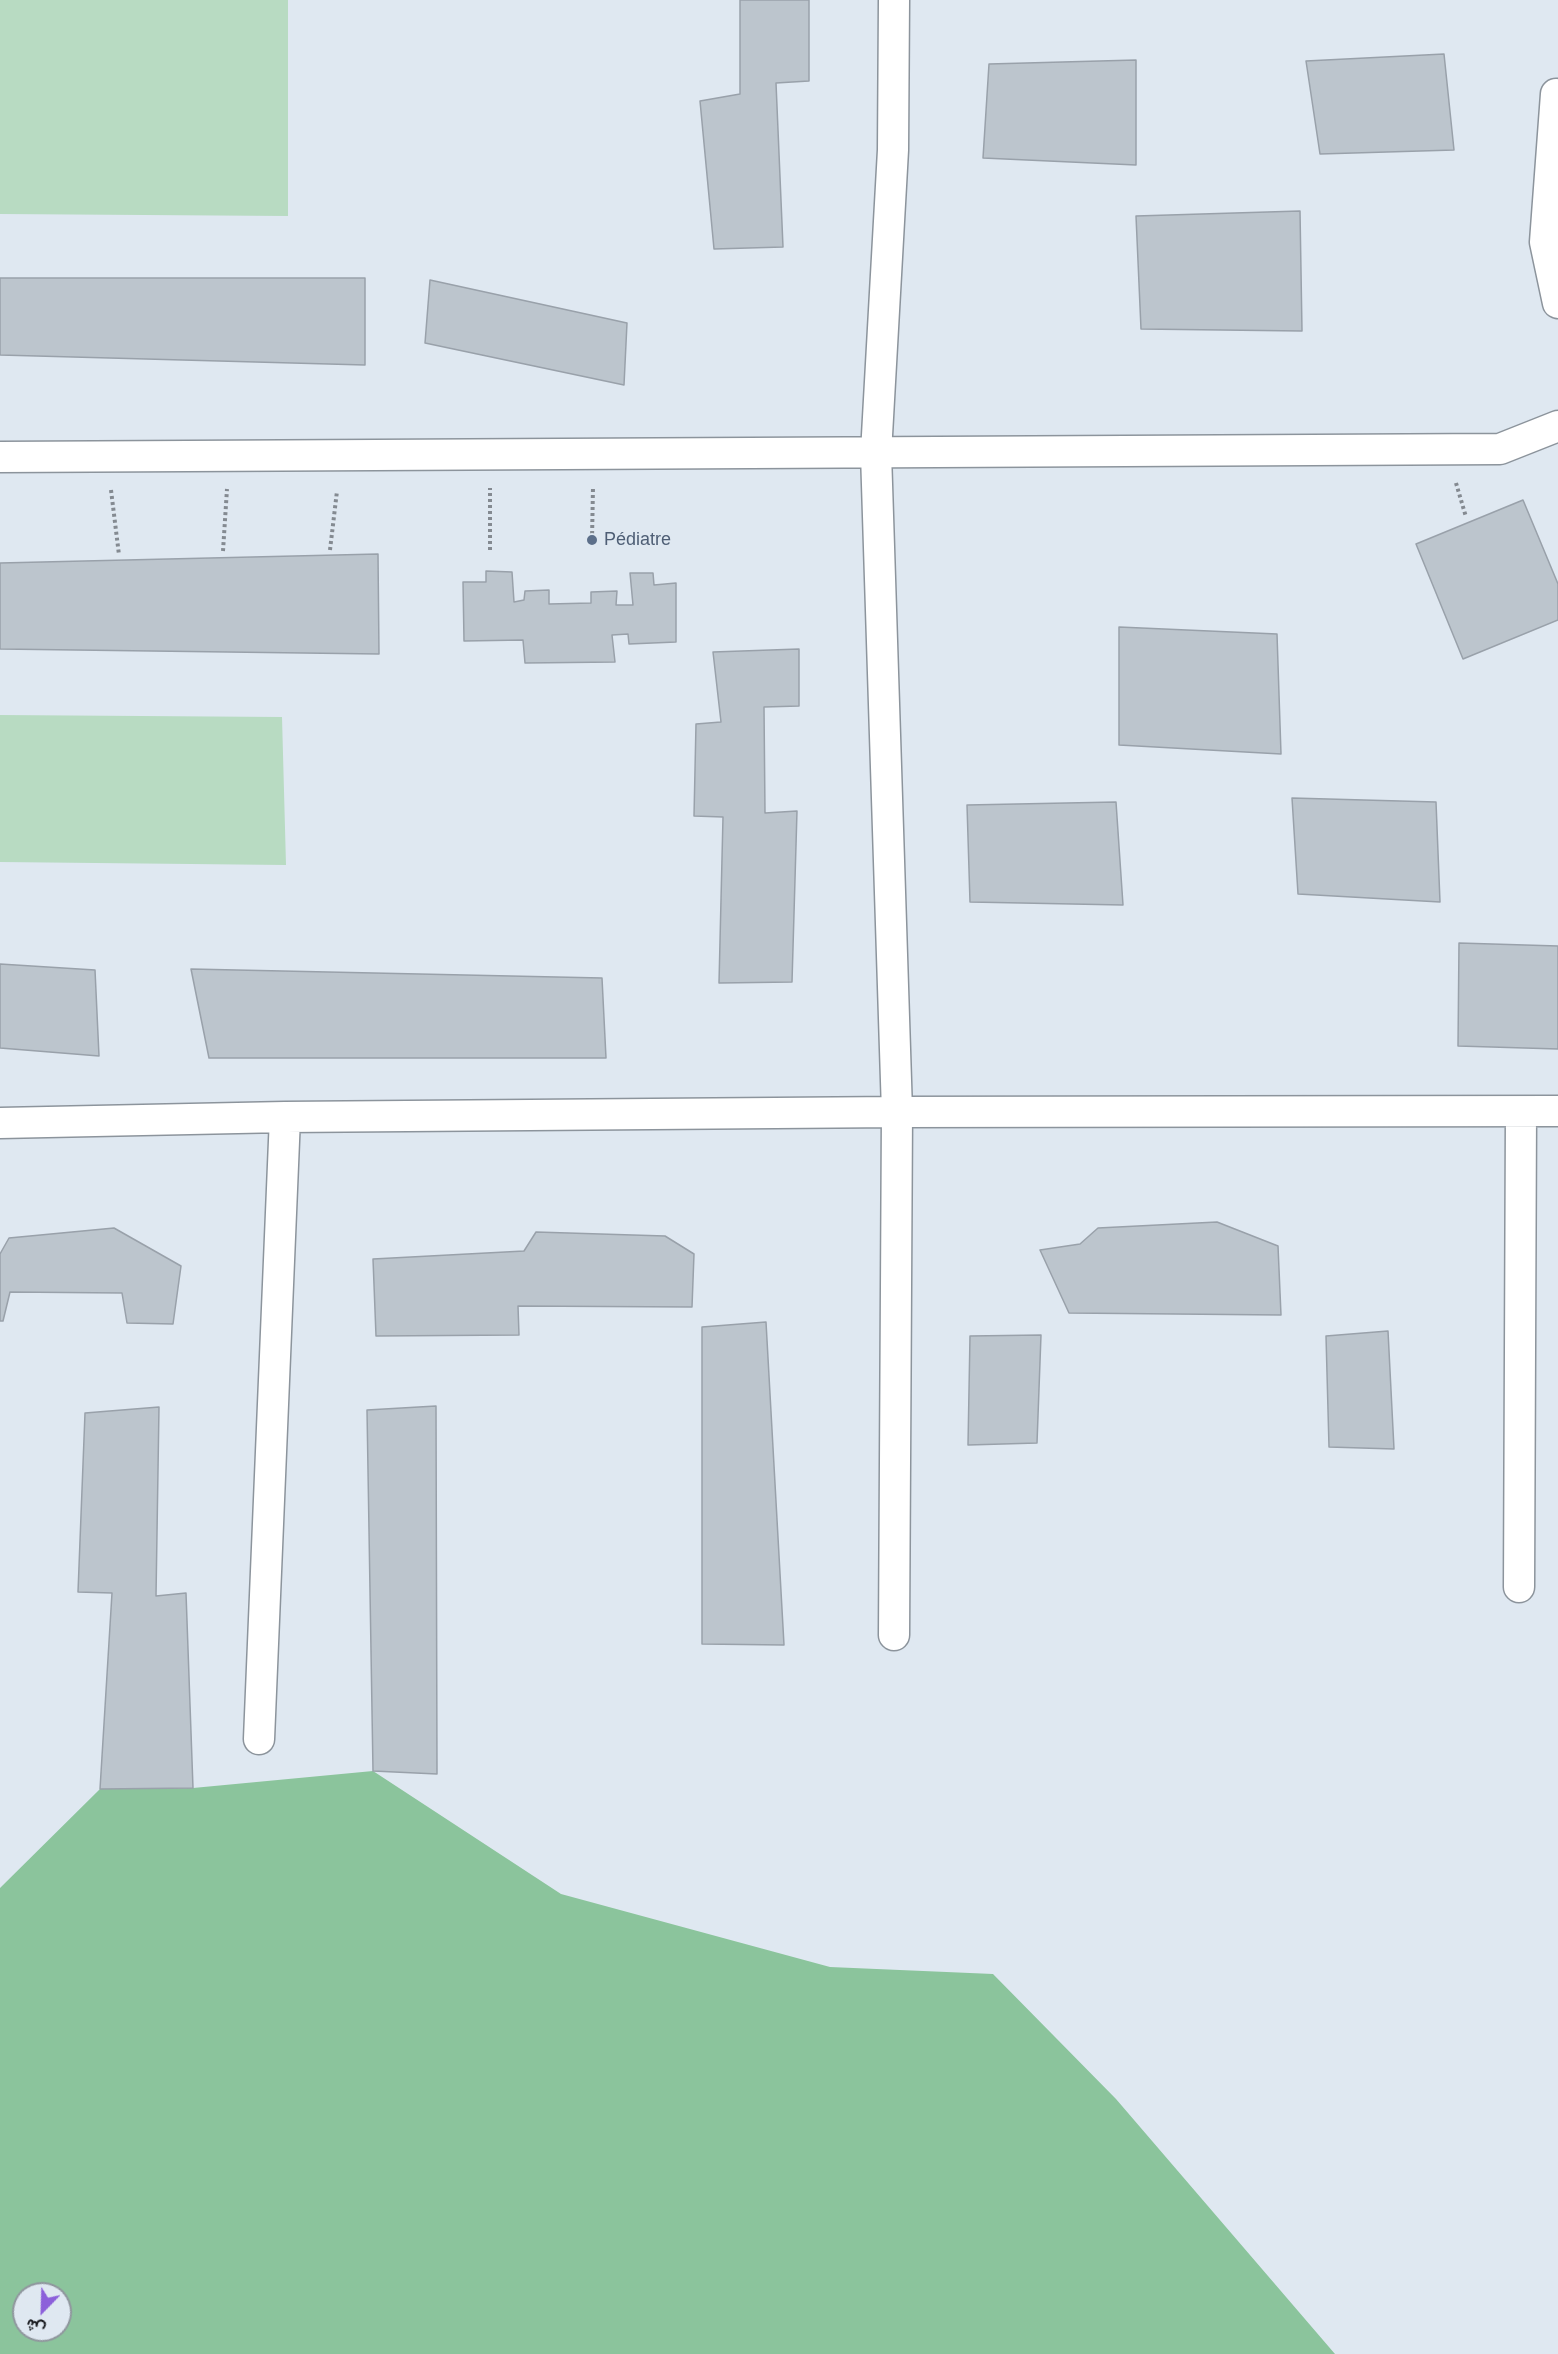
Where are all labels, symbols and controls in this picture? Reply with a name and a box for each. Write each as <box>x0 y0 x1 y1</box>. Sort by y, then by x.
place label: Pédiatre <box>604 529 671 551</box>
marker: Pédiatre <box>585 533 599 547</box>
north arrow <box>12 2282 72 2342</box>
text: ش <box>23 2316 48 2339</box>

